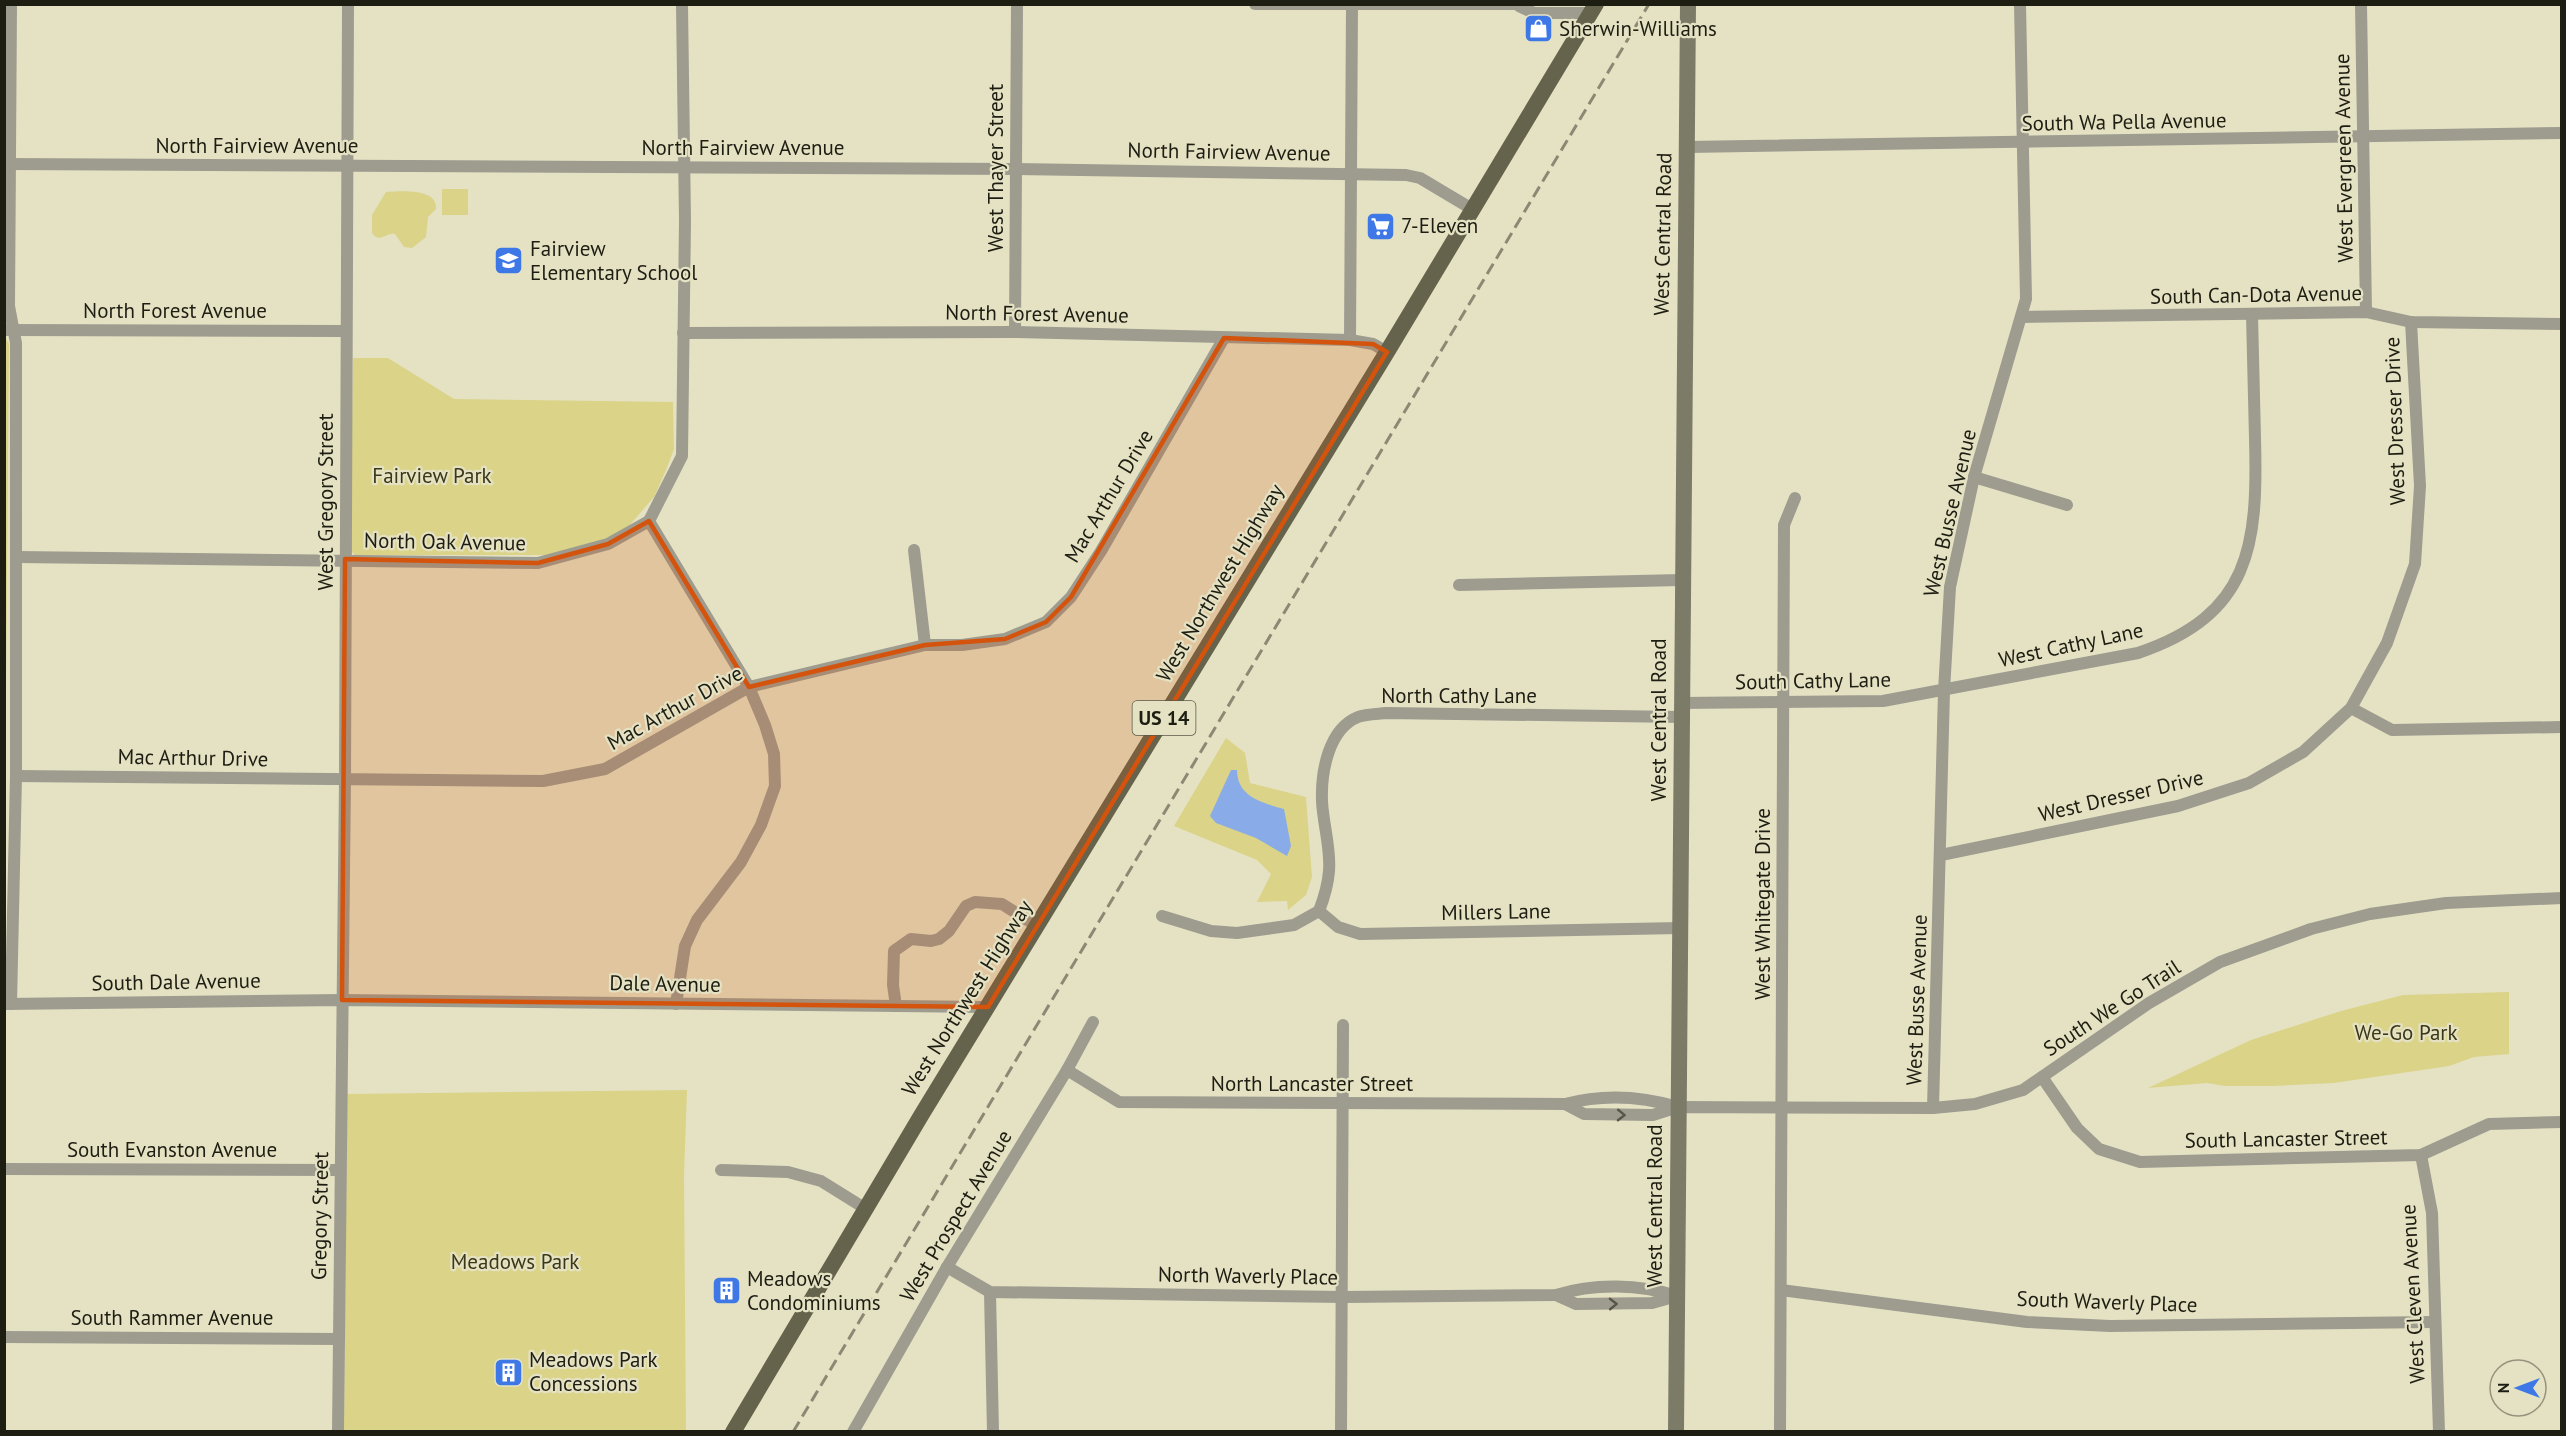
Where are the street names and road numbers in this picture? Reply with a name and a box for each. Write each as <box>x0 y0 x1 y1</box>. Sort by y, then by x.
street label: West Evergreen Avenue <box>2328 53 2359 263</box>
street label: West Thayer Street <box>982 84 1009 252</box>
street label: South Wa Pella Avenue <box>2021 106 2227 137</box>
street label: North Fairview Avenue <box>155 132 359 159</box>
street label: North Fairview Avenue <box>641 134 845 161</box>
street label: North Fairview Avenue <box>1127 136 1331 167</box>
street label: West Central Road <box>1648 152 1677 316</box>
street label: South Can-Dota Avenue <box>2150 279 2362 310</box>
street label: North Forest Avenue <box>83 297 267 324</box>
street label: North Forest Avenue <box>945 298 1129 329</box>
street label: West Dresser Drive <box>2378 336 2411 506</box>
street label: West Gregory Street <box>312 413 339 591</box>
street label: Mac Arthur Drive <box>1058 424 1159 567</box>
street label: West Busse Avenue <box>1917 426 1982 599</box>
street label: West Northwest Highway <box>1150 479 1289 687</box>
street label: North Oak Avenue <box>364 527 526 556</box>
street label: West Cathy Lane <box>1996 616 2146 673</box>
street label: West Central Road <box>1645 638 1672 802</box>
street label: Mac Arthur Drive <box>602 659 747 756</box>
street label: South Cathy Lane <box>1735 666 1891 695</box>
street label: North Cathy Lane <box>1381 682 1537 709</box>
road number: US 14 <box>1132 701 1196 735</box>
street label: Mac Arthur Drive <box>117 743 269 772</box>
street label: West Dresser Drive <box>2036 763 2206 828</box>
street label: West Whitegate Drive <box>1749 808 1776 1000</box>
street label: West Northwest Highway <box>895 895 1038 1101</box>
street label: Millers Lane <box>1441 897 1551 926</box>
street label: West Busse Avenue <box>1900 914 1933 1086</box>
street label: South We Go Trail <box>2038 953 2185 1062</box>
street label: South Dale Avenue <box>91 967 261 996</box>
street label: Dale Avenue <box>609 969 721 998</box>
street label: North Lancaster Street <box>1211 1070 1413 1097</box>
street label: South Lancaster Street <box>2184 1123 2388 1154</box>
street label: West Central Road <box>1641 1124 1668 1288</box>
street label: West Prospect Avenue <box>894 1125 1018 1307</box>
street label: South Evanston Avenue <box>67 1136 277 1163</box>
street label: Gregory Street <box>305 1152 334 1280</box>
street label: West Cleven Avenue <box>2394 1204 2431 1384</box>
street label: North Waverly Place <box>1158 1260 1338 1291</box>
street label: South Waverly Place <box>2016 1285 2198 1318</box>
street label: South Rammer Avenue <box>70 1304 274 1331</box>

